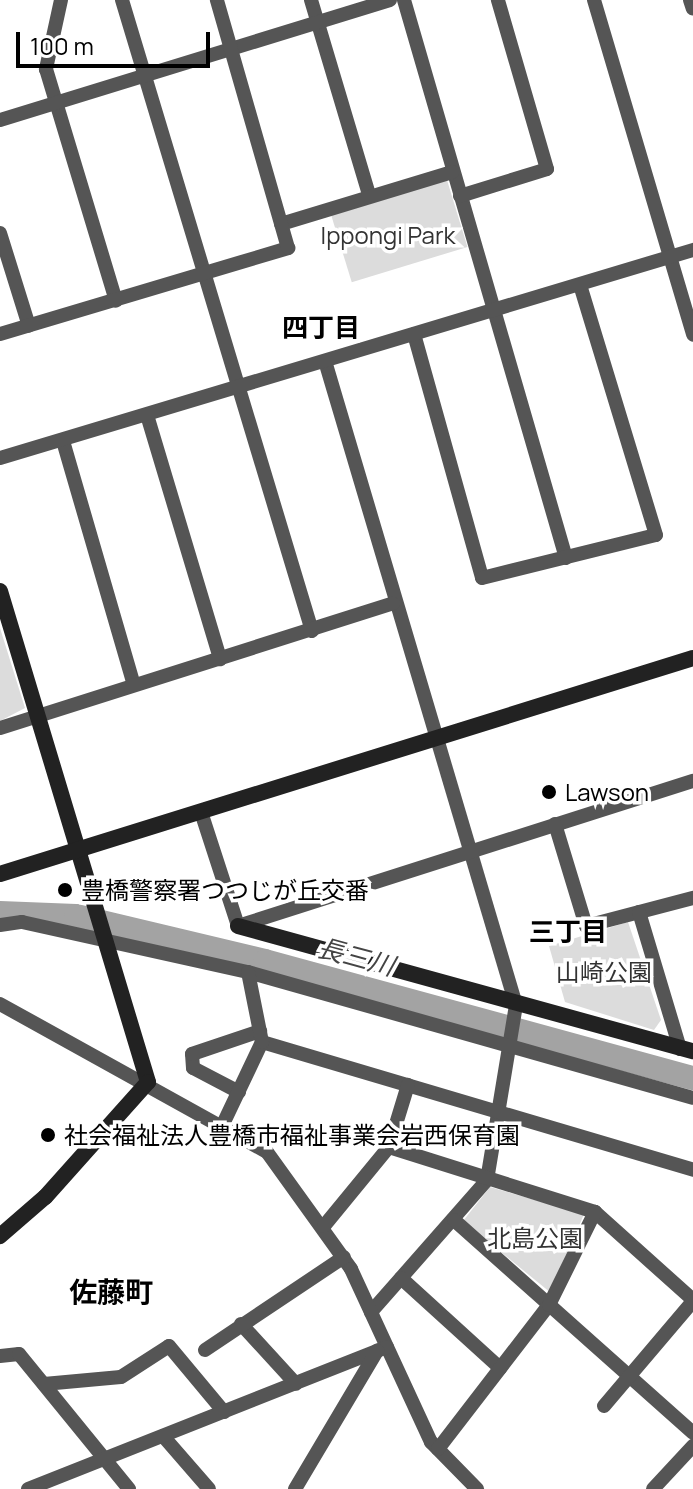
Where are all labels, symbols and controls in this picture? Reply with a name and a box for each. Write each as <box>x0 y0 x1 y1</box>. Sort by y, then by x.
scale bar <box>20 16 214 66</box>
text: 100 m <box>30 29 94 62</box>
park label: Ippongi Park <box>321 221 455 249</box>
district label: 四丁目 <box>282 312 360 344</box>
place label: Lawson <box>565 778 649 806</box>
marker: Lawson <box>540 783 558 801</box>
place label: 豊橋警察署つつじが丘交番 <box>81 876 369 904</box>
marker: 豊橋警察署つつじが丘交番 <box>56 881 74 899</box>
district label: 三丁目 <box>529 916 607 948</box>
water label: 長三川 <box>314 932 398 982</box>
park label: 山崎公園 <box>556 958 652 986</box>
place label: 社会福祉法人豊橋市福祉事業会岩西保育園 <box>64 1121 520 1149</box>
marker: 社会福祉法人豊橋市福祉事業会岩西保育園 <box>39 1126 57 1144</box>
park label: 北島公園 <box>487 1224 583 1252</box>
district label: 佐藤町 <box>69 1274 153 1308</box>

